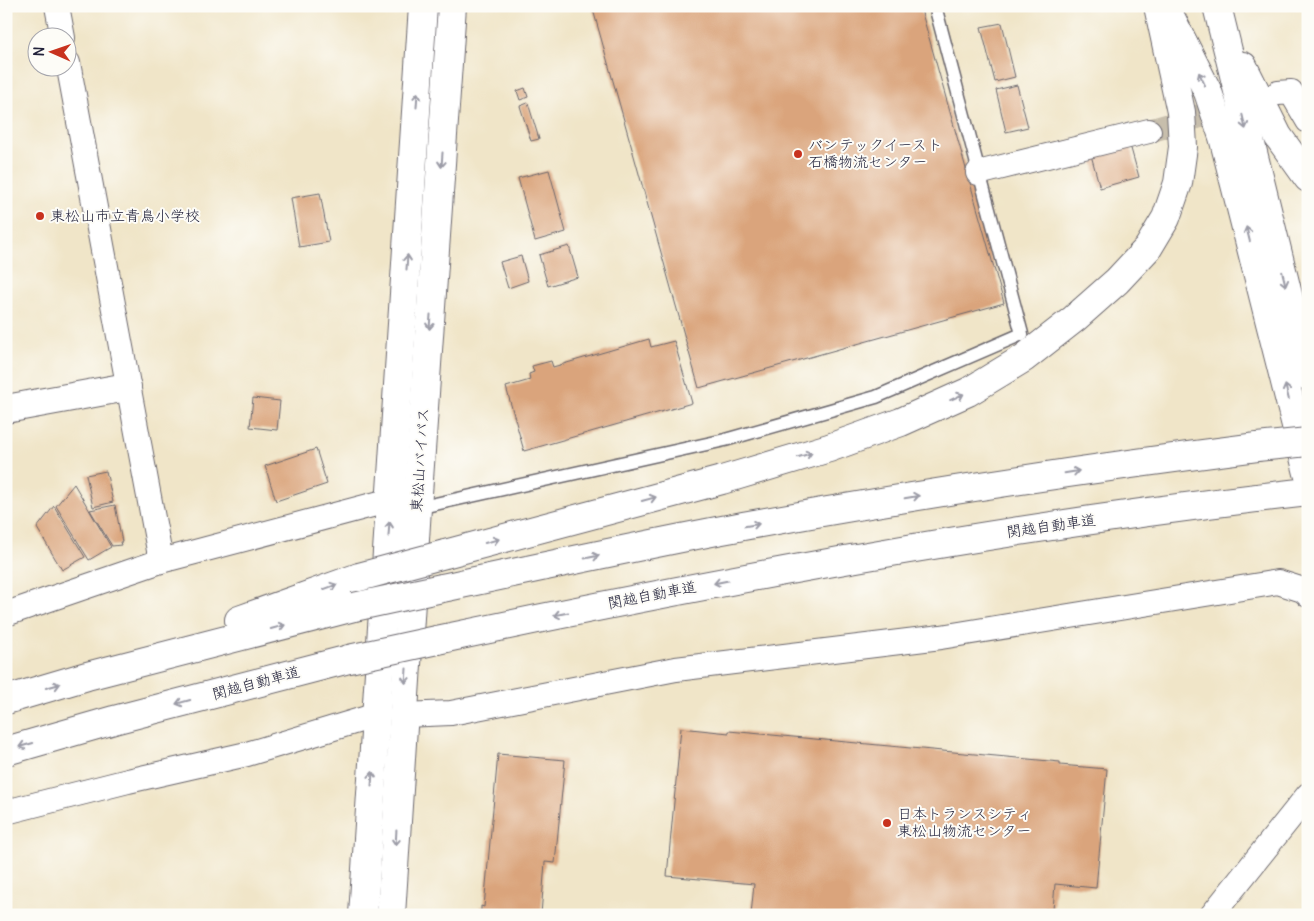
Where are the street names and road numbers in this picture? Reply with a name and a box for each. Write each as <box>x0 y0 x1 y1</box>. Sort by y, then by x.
street label: 東松山バイパス <box>406 407 433 513</box>
street label: 関越自動車道 <box>1005 510 1097 541</box>
street label: 関越自動車道 <box>606 577 698 612</box>
street label: 関越自動車道 <box>210 662 302 703</box>

